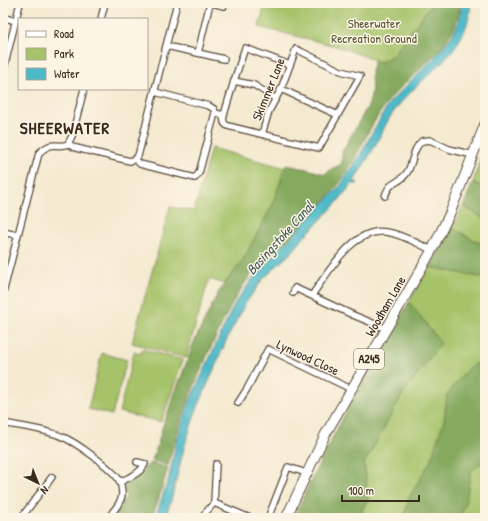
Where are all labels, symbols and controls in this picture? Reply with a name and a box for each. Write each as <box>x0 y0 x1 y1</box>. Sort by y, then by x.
park label: Sheerwater Recreation Ground <box>331 14 417 47</box>
legend <box>18 18 148 90</box>
text: Road <box>54 25 74 42</box>
text: Park <box>54 45 74 62</box>
street label: Skimmer Lane <box>247 55 289 123</box>
text: Water <box>54 65 80 82</box>
district label: SHEERWATER <box>20 116 110 139</box>
water label: Basingstoke Canal <box>242 196 319 279</box>
street label: Woodham Lane <box>360 273 410 339</box>
street label: Lynwood Close <box>274 335 342 379</box>
road number: A245 <box>354 349 384 369</box>
north arrow <box>18 463 58 503</box>
scale bar <box>342 477 419 503</box>
text: 100 m <box>348 482 374 499</box>
text: N <box>38 483 52 498</box>

